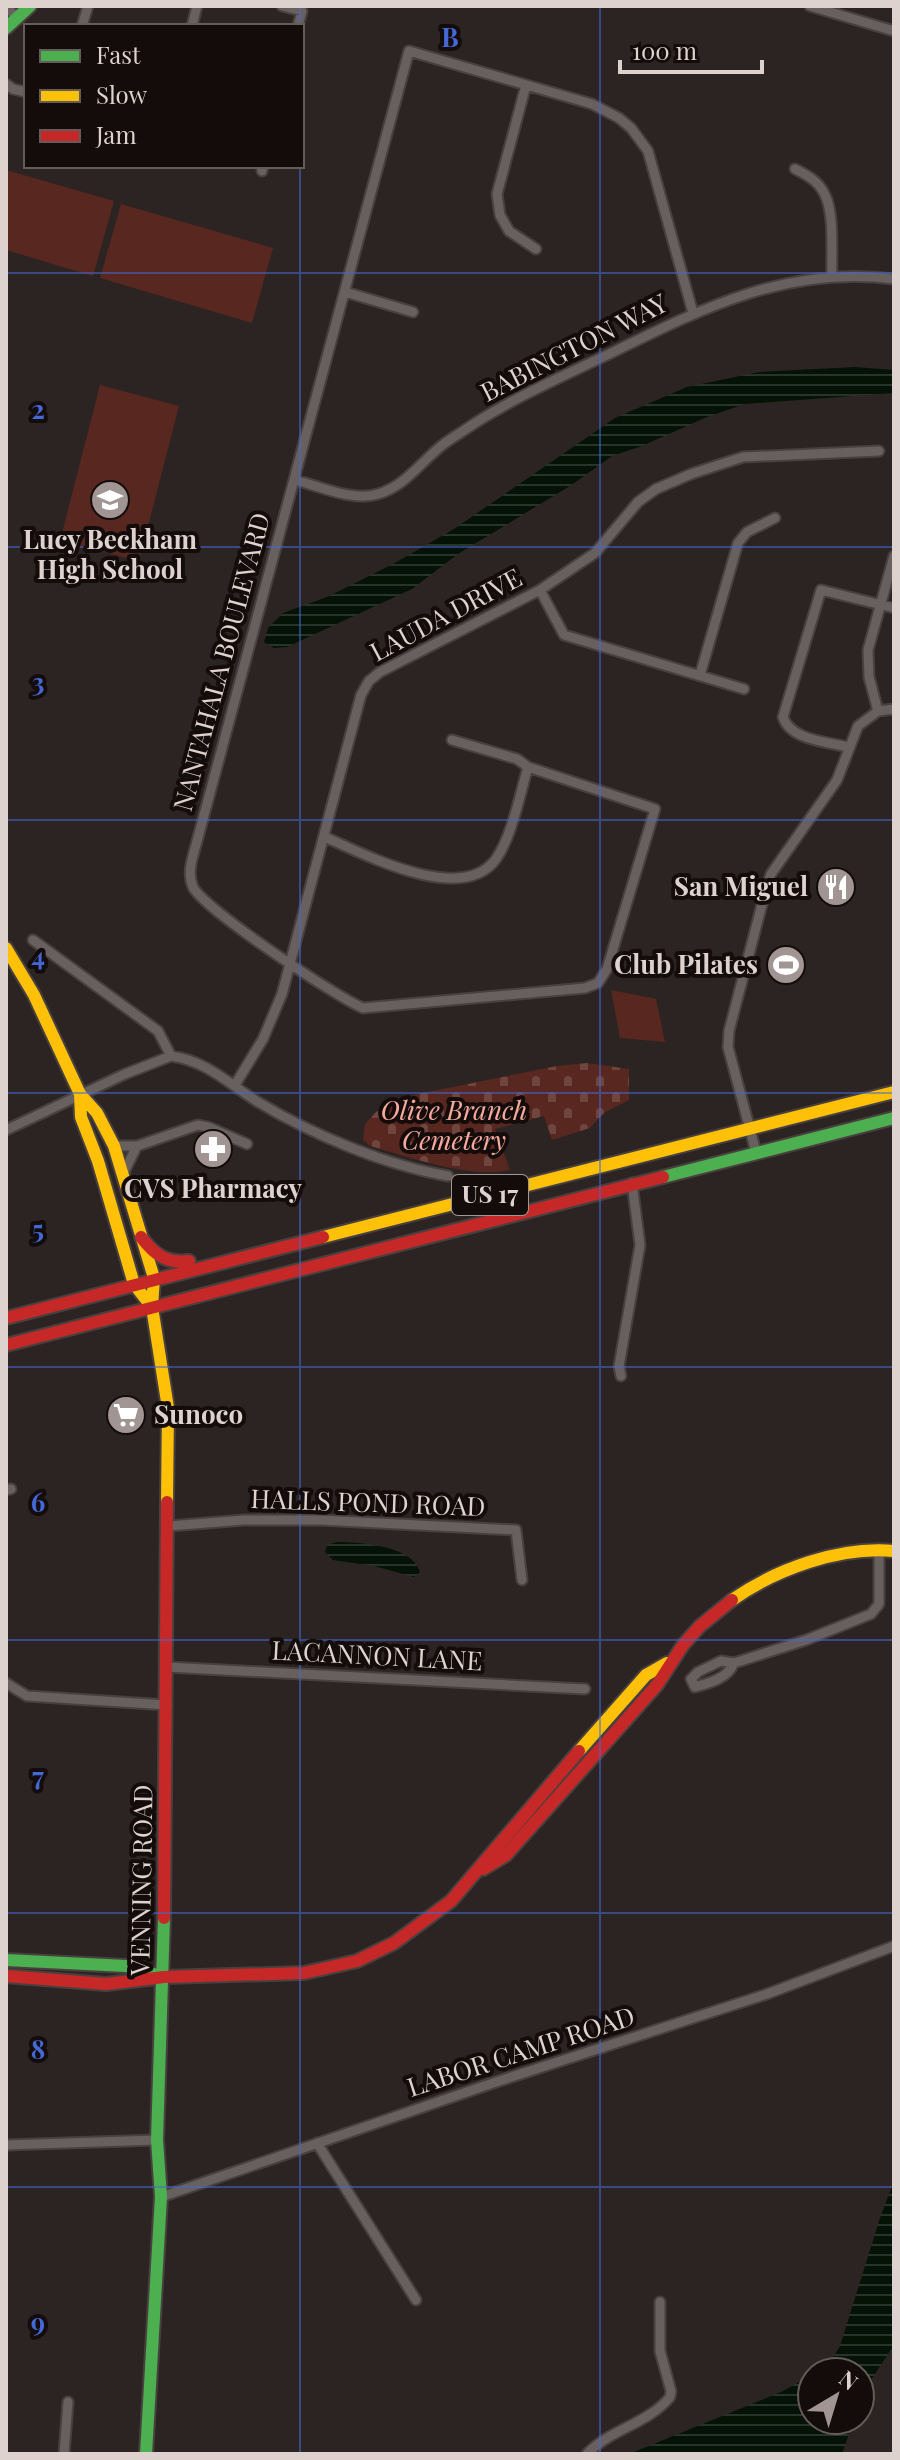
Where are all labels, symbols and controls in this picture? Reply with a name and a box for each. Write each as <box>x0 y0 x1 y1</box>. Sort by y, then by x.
text: B <box>441 19 459 54</box>
legend <box>24 24 304 168</box>
scale bar <box>620 24 762 74</box>
text: 100 m <box>632 34 697 66</box>
text: Fast <box>96 38 141 70</box>
text: Slow <box>96 78 148 110</box>
text: Jam <box>95 118 137 150</box>
street label: BABINGTON WAY <box>474 284 673 409</box>
text: 2 <box>31 391 45 426</box>
school or university icon: Lucy Beckham High School <box>89 479 131 521</box>
street label: NANTAHALA BOULEVARD <box>164 509 277 815</box>
place label: Lucy Beckham High School <box>23 521 198 586</box>
street label: LAUDA DRIVE <box>363 559 527 668</box>
text: 3 <box>32 664 44 699</box>
restaurant icon: San Miguel <box>815 866 857 908</box>
place label: San Miguel <box>674 868 808 903</box>
text: 4 <box>31 938 45 973</box>
sports icon: Club Pilates <box>765 944 807 986</box>
place label: Club Pilates <box>614 946 758 981</box>
park label: Olive Branch Cemetery <box>381 1092 527 1157</box>
pharmacy icon: CVS Pharmacy <box>192 1128 234 1170</box>
place label: CVS Pharmacy <box>124 1170 302 1205</box>
road number: US 17 <box>452 1175 528 1215</box>
text: 5 <box>32 1211 44 1246</box>
supermarket icon: Sunoco <box>105 1394 147 1436</box>
place label: Sunoco <box>154 1396 243 1431</box>
street label: HALLS POND ROAD <box>250 1480 486 1523</box>
text: 6 <box>31 1484 45 1519</box>
street label: LACANNON LANE <box>271 1632 483 1677</box>
text: 7 <box>32 1758 44 1793</box>
street label: VENNING ROAD <box>121 1784 160 1977</box>
street label: LABOR CAMP ROAD <box>402 1997 639 2104</box>
text: 8 <box>31 2031 45 2066</box>
text: 9 <box>31 2304 45 2339</box>
north arrow <box>796 2356 876 2436</box>
text: N <box>833 2363 865 2396</box>

